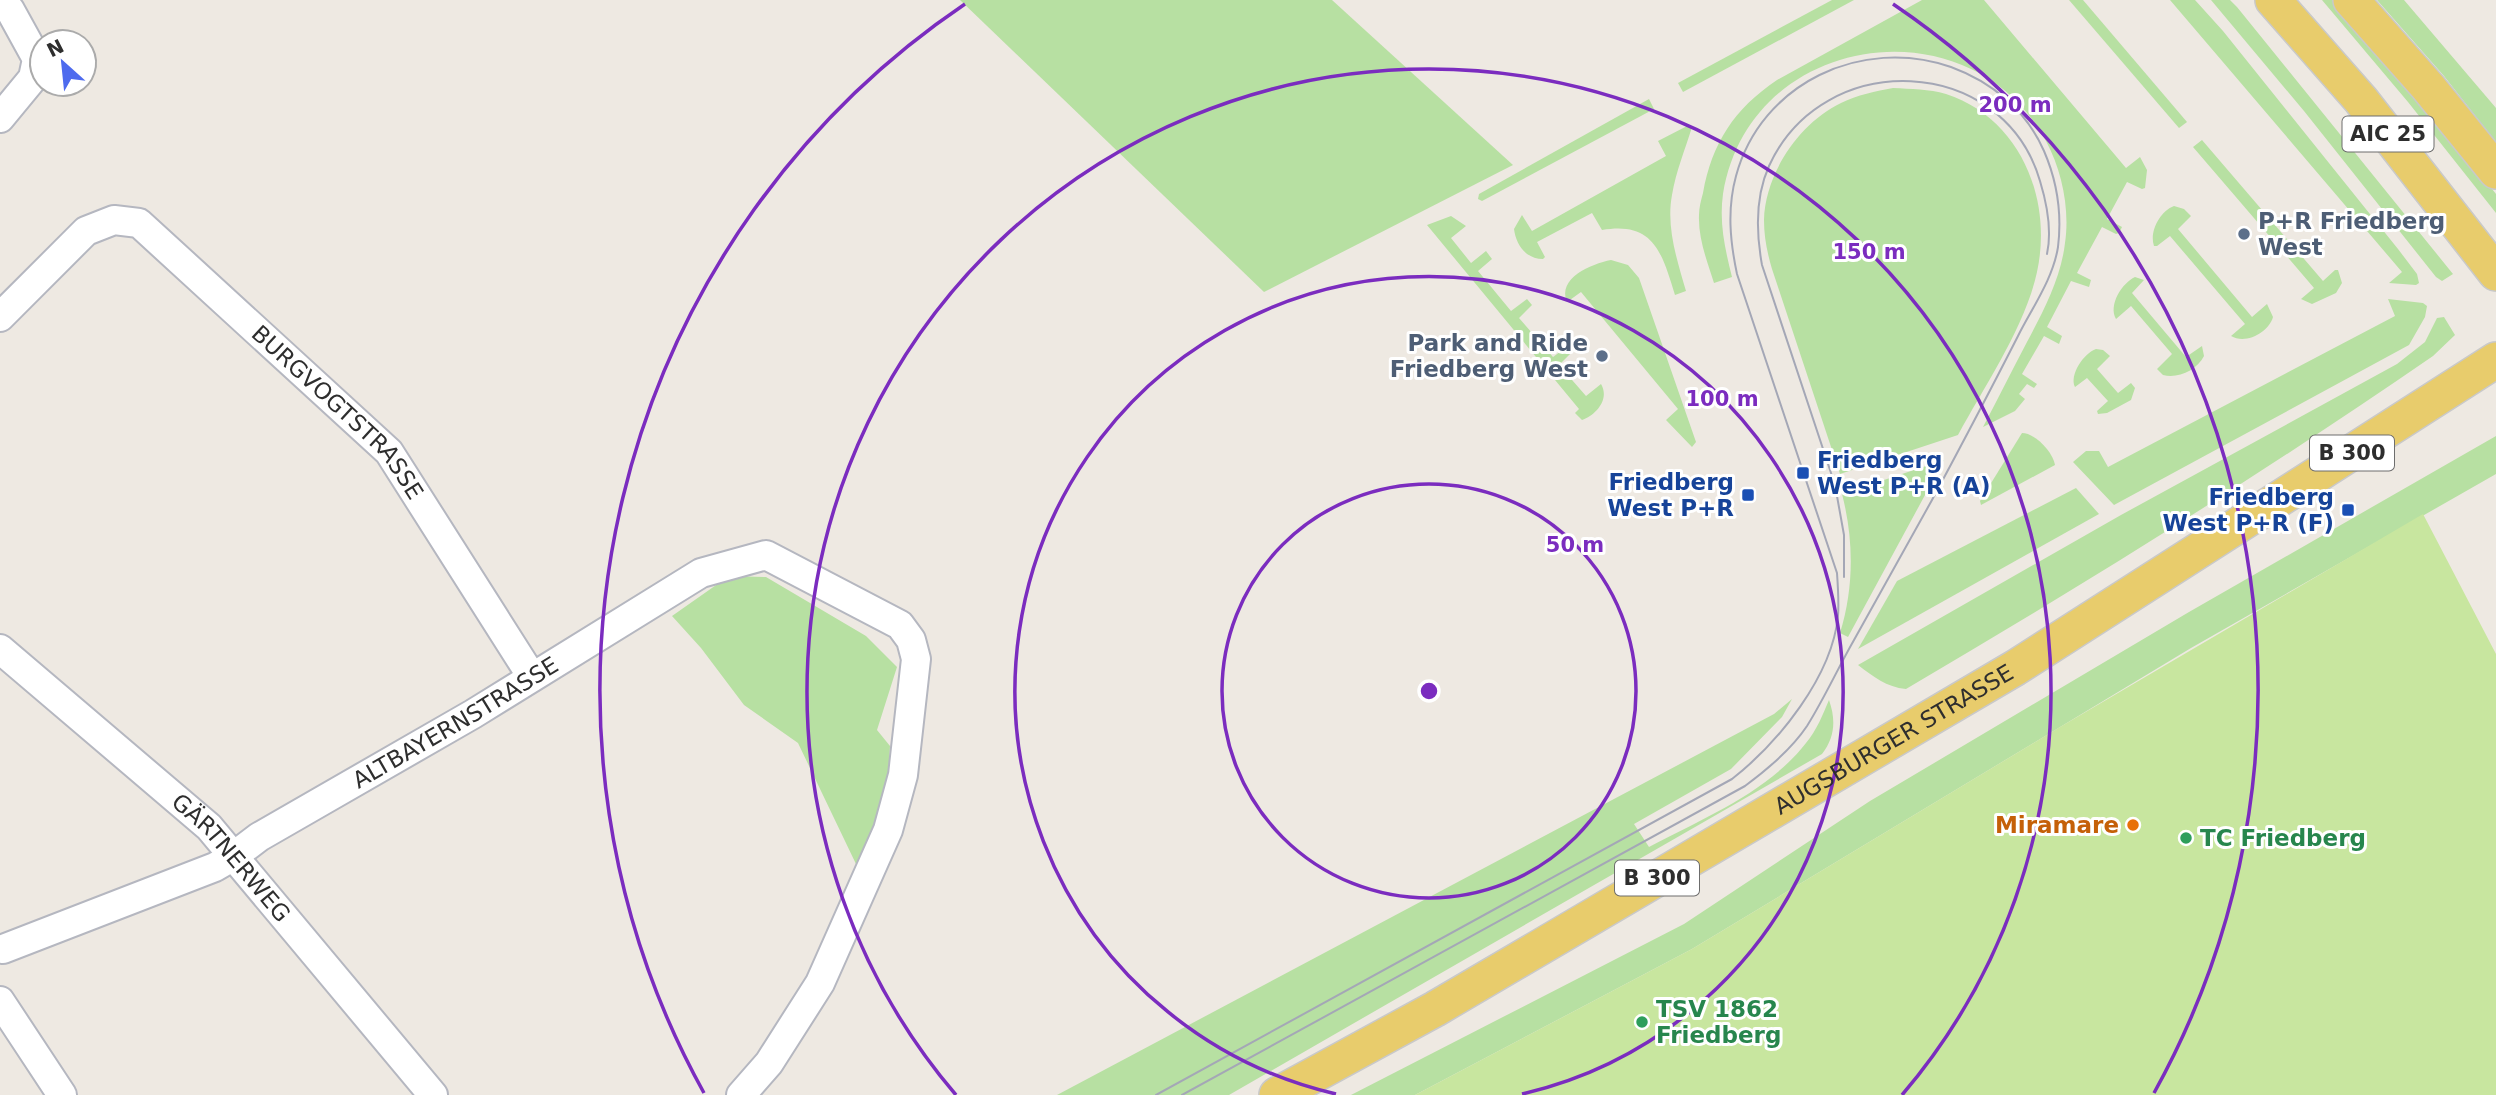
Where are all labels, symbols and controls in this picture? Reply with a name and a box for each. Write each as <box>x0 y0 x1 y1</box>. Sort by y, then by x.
north arrow <box>28 28 98 98</box>
text: N <box>43 34 67 61</box>
text: 200 m <box>1978 93 2052 117</box>
road number: AIC 25 <box>2342 116 2434 152</box>
place label: P+R Friedberg West <box>2258 208 2445 260</box>
marker: P+R Friedberg West <box>2236 226 2252 242</box>
text: 150 m <box>1832 240 1906 264</box>
street label: BURGVOGTSTRASSE <box>247 320 429 504</box>
place label: Park and Ride Friedberg West <box>1390 330 1588 382</box>
marker: Park and Ride Friedberg West <box>1594 348 1610 364</box>
text: 100 m <box>1685 387 1759 411</box>
road number: B 300 <box>2310 435 2394 470</box>
place label: Friedberg West P+R (A) <box>1817 447 1991 499</box>
marker: Friedberg West P+R (A) <box>1795 465 1811 481</box>
place label: Friedberg West P+R <box>1607 469 1734 521</box>
place label: Friedberg West P+R (F) <box>2163 484 2334 536</box>
marker: Friedberg West P+R <box>1740 487 1756 503</box>
marker: Friedberg West P+R (F) <box>2340 502 2356 518</box>
text: 50 m <box>1546 533 1604 557</box>
street label: ALTBAYERNSTRASSE <box>348 652 563 793</box>
street label: AUGSBURGER STRASSE <box>1770 659 2018 820</box>
centre of rings <box>1417 679 1441 703</box>
street label: GÄRTNERWEG <box>167 788 296 927</box>
place label: Miramare <box>1995 812 2119 838</box>
marker: Miramare <box>2125 817 2141 833</box>
place label: TC Friedberg <box>2200 825 2366 851</box>
marker: TC Friedberg <box>2178 830 2194 846</box>
road number: B 300 <box>1615 860 1699 896</box>
place label: TSV 1862 Friedberg <box>1656 996 1781 1048</box>
marker: TSV 1862 Friedberg <box>1634 1014 1650 1030</box>

